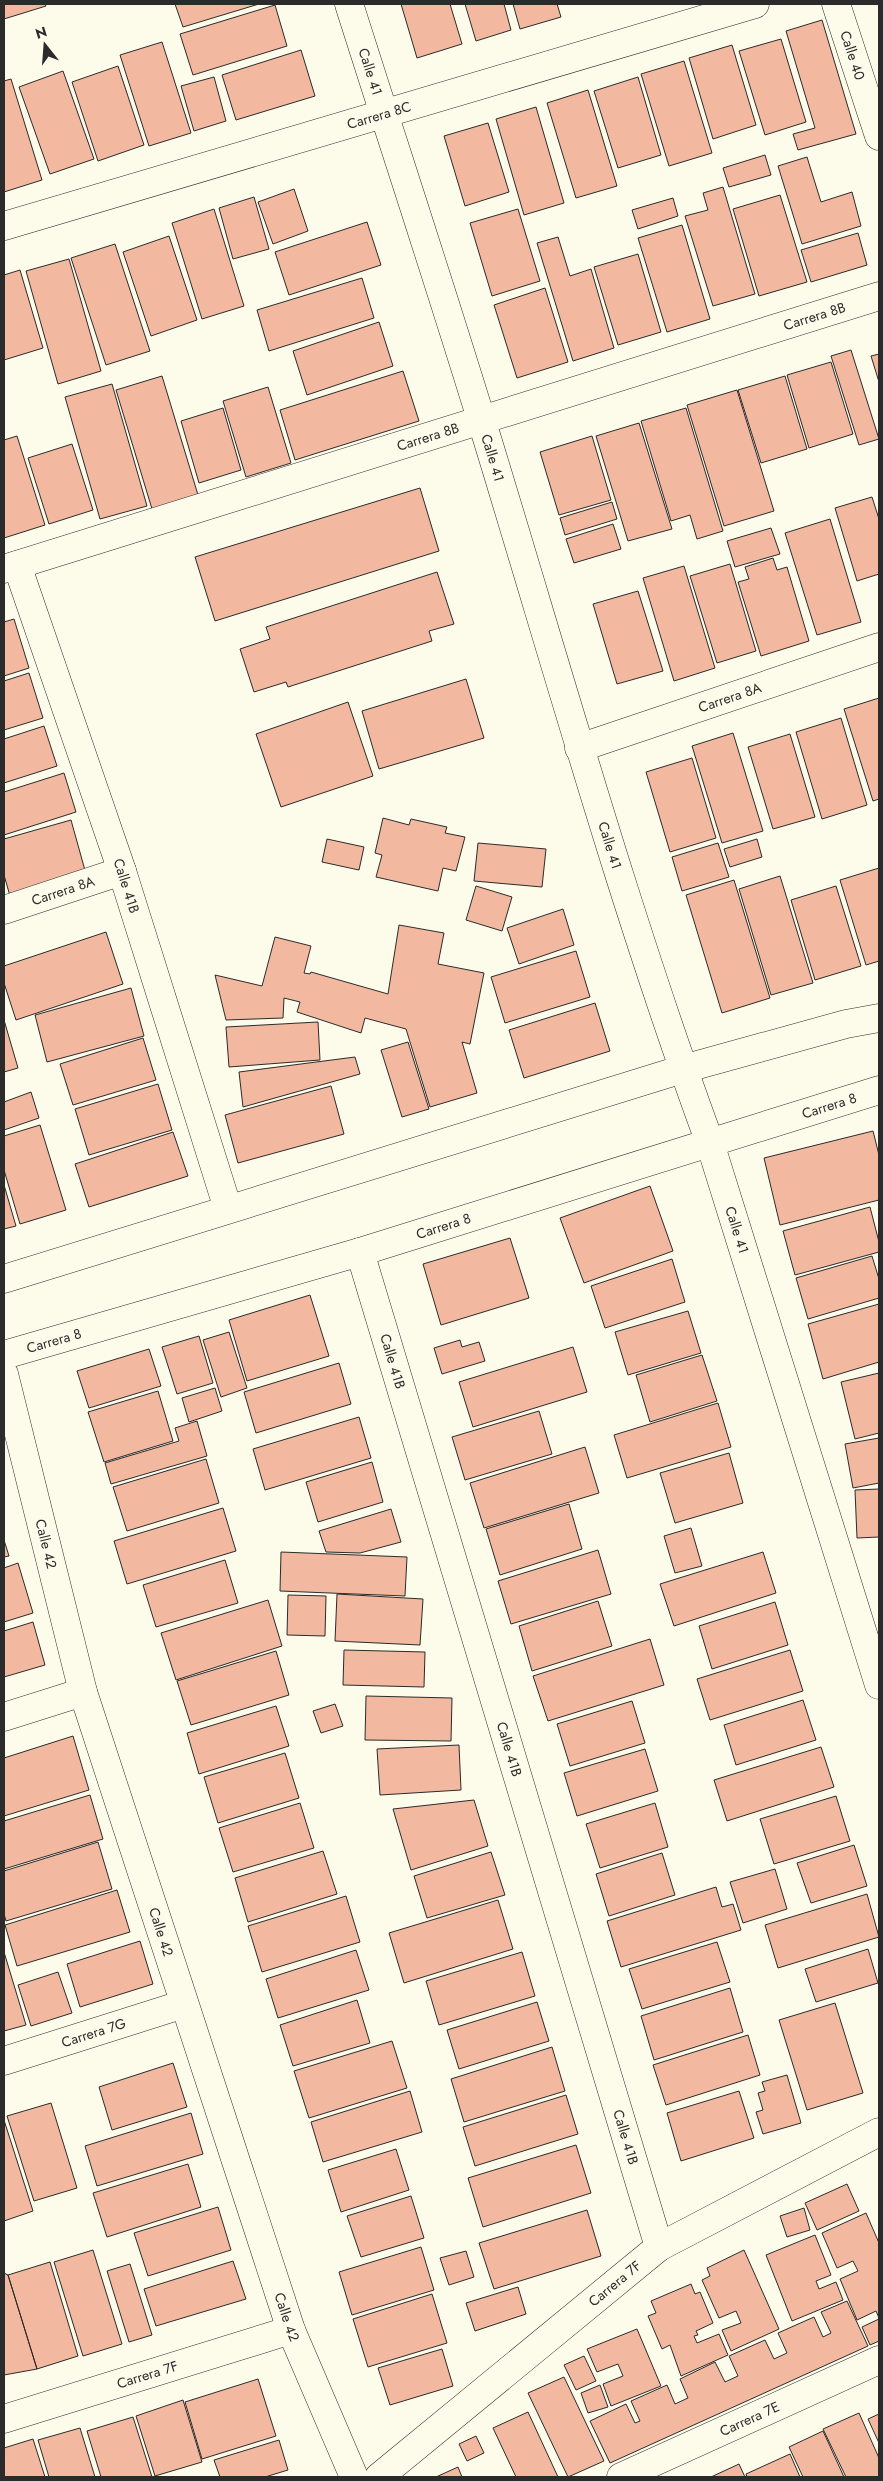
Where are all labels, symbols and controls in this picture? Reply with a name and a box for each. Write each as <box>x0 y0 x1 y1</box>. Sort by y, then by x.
north arrow <box>20 20 70 70</box>
text: N <box>33 21 49 44</box>
street label: Calle 40 <box>835 28 870 83</box>
street label: Calle 41 <box>354 45 387 98</box>
street label: Carrera 8C <box>345 96 413 134</box>
street label: Carrera 8B <box>781 297 848 335</box>
street label: Carrera 8B <box>394 418 462 456</box>
street label: Calle 41 <box>476 432 510 484</box>
street label: Carrera 8A <box>696 677 765 717</box>
street label: Calle 41 <box>593 819 627 872</box>
street label: Calle 41B <box>108 856 145 916</box>
street label: Carrera 8A <box>29 871 98 910</box>
street label: Carrera 8 <box>799 1088 859 1124</box>
street label: Calle 41 <box>720 1204 754 1256</box>
street label: Carrera 8 <box>414 1208 473 1244</box>
street label: Carrera 8 <box>24 1323 84 1358</box>
street label: Calle 41B <box>375 1331 411 1391</box>
street label: Calle 42 <box>30 1517 62 1571</box>
street label: Calle 41B <box>492 1719 527 1779</box>
street label: Calle 42 <box>144 1905 179 1959</box>
street label: Carrera 7G <box>59 2013 129 2052</box>
street label: Calle 41B <box>608 2107 644 2167</box>
street label: Carrera 7F <box>584 2256 645 2311</box>
street label: Calle 42 <box>269 2290 305 2345</box>
street label: Carrera 7F <box>114 2356 180 2393</box>
street label: Carrera 7E <box>716 2396 783 2441</box>

